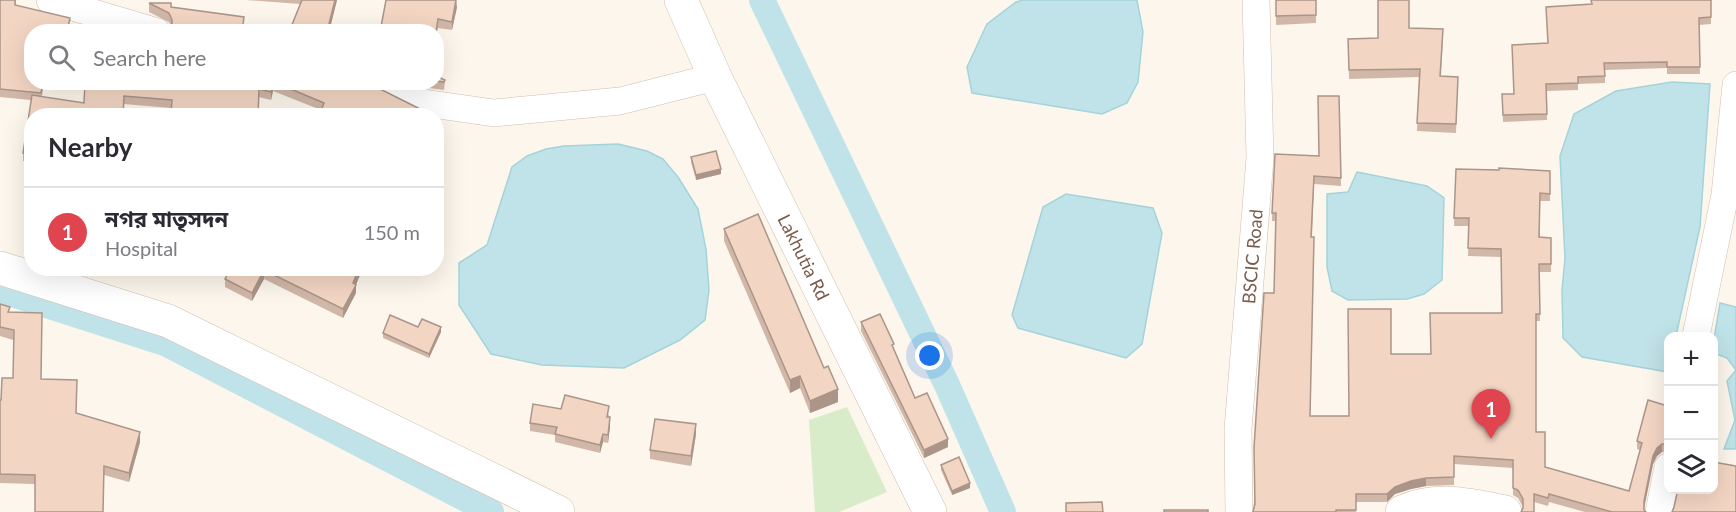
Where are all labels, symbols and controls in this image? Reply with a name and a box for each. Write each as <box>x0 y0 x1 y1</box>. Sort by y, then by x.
search box <box>24 24 444 90</box>
icon: search <box>45 41 78 74</box>
text: Search here <box>93 44 206 71</box>
text: Nearby <box>48 131 133 163</box>
text: নগর মাতৃসদন <box>105 205 228 232</box>
street label: BSCIC Road <box>1237 208 1267 305</box>
street label: Lakhutia Rd <box>774 210 834 304</box>
text: 1 <box>62 220 73 244</box>
text: 150 m <box>364 220 420 244</box>
text: Hospital <box>105 236 178 260</box>
map controls <box>1664 332 1718 494</box>
button: + <box>1664 332 1718 386</box>
your location <box>915 341 944 370</box>
button: − <box>1664 386 1718 440</box>
pin: 1 <box>1472 390 1510 439</box>
button: layers <box>1664 440 1718 494</box>

